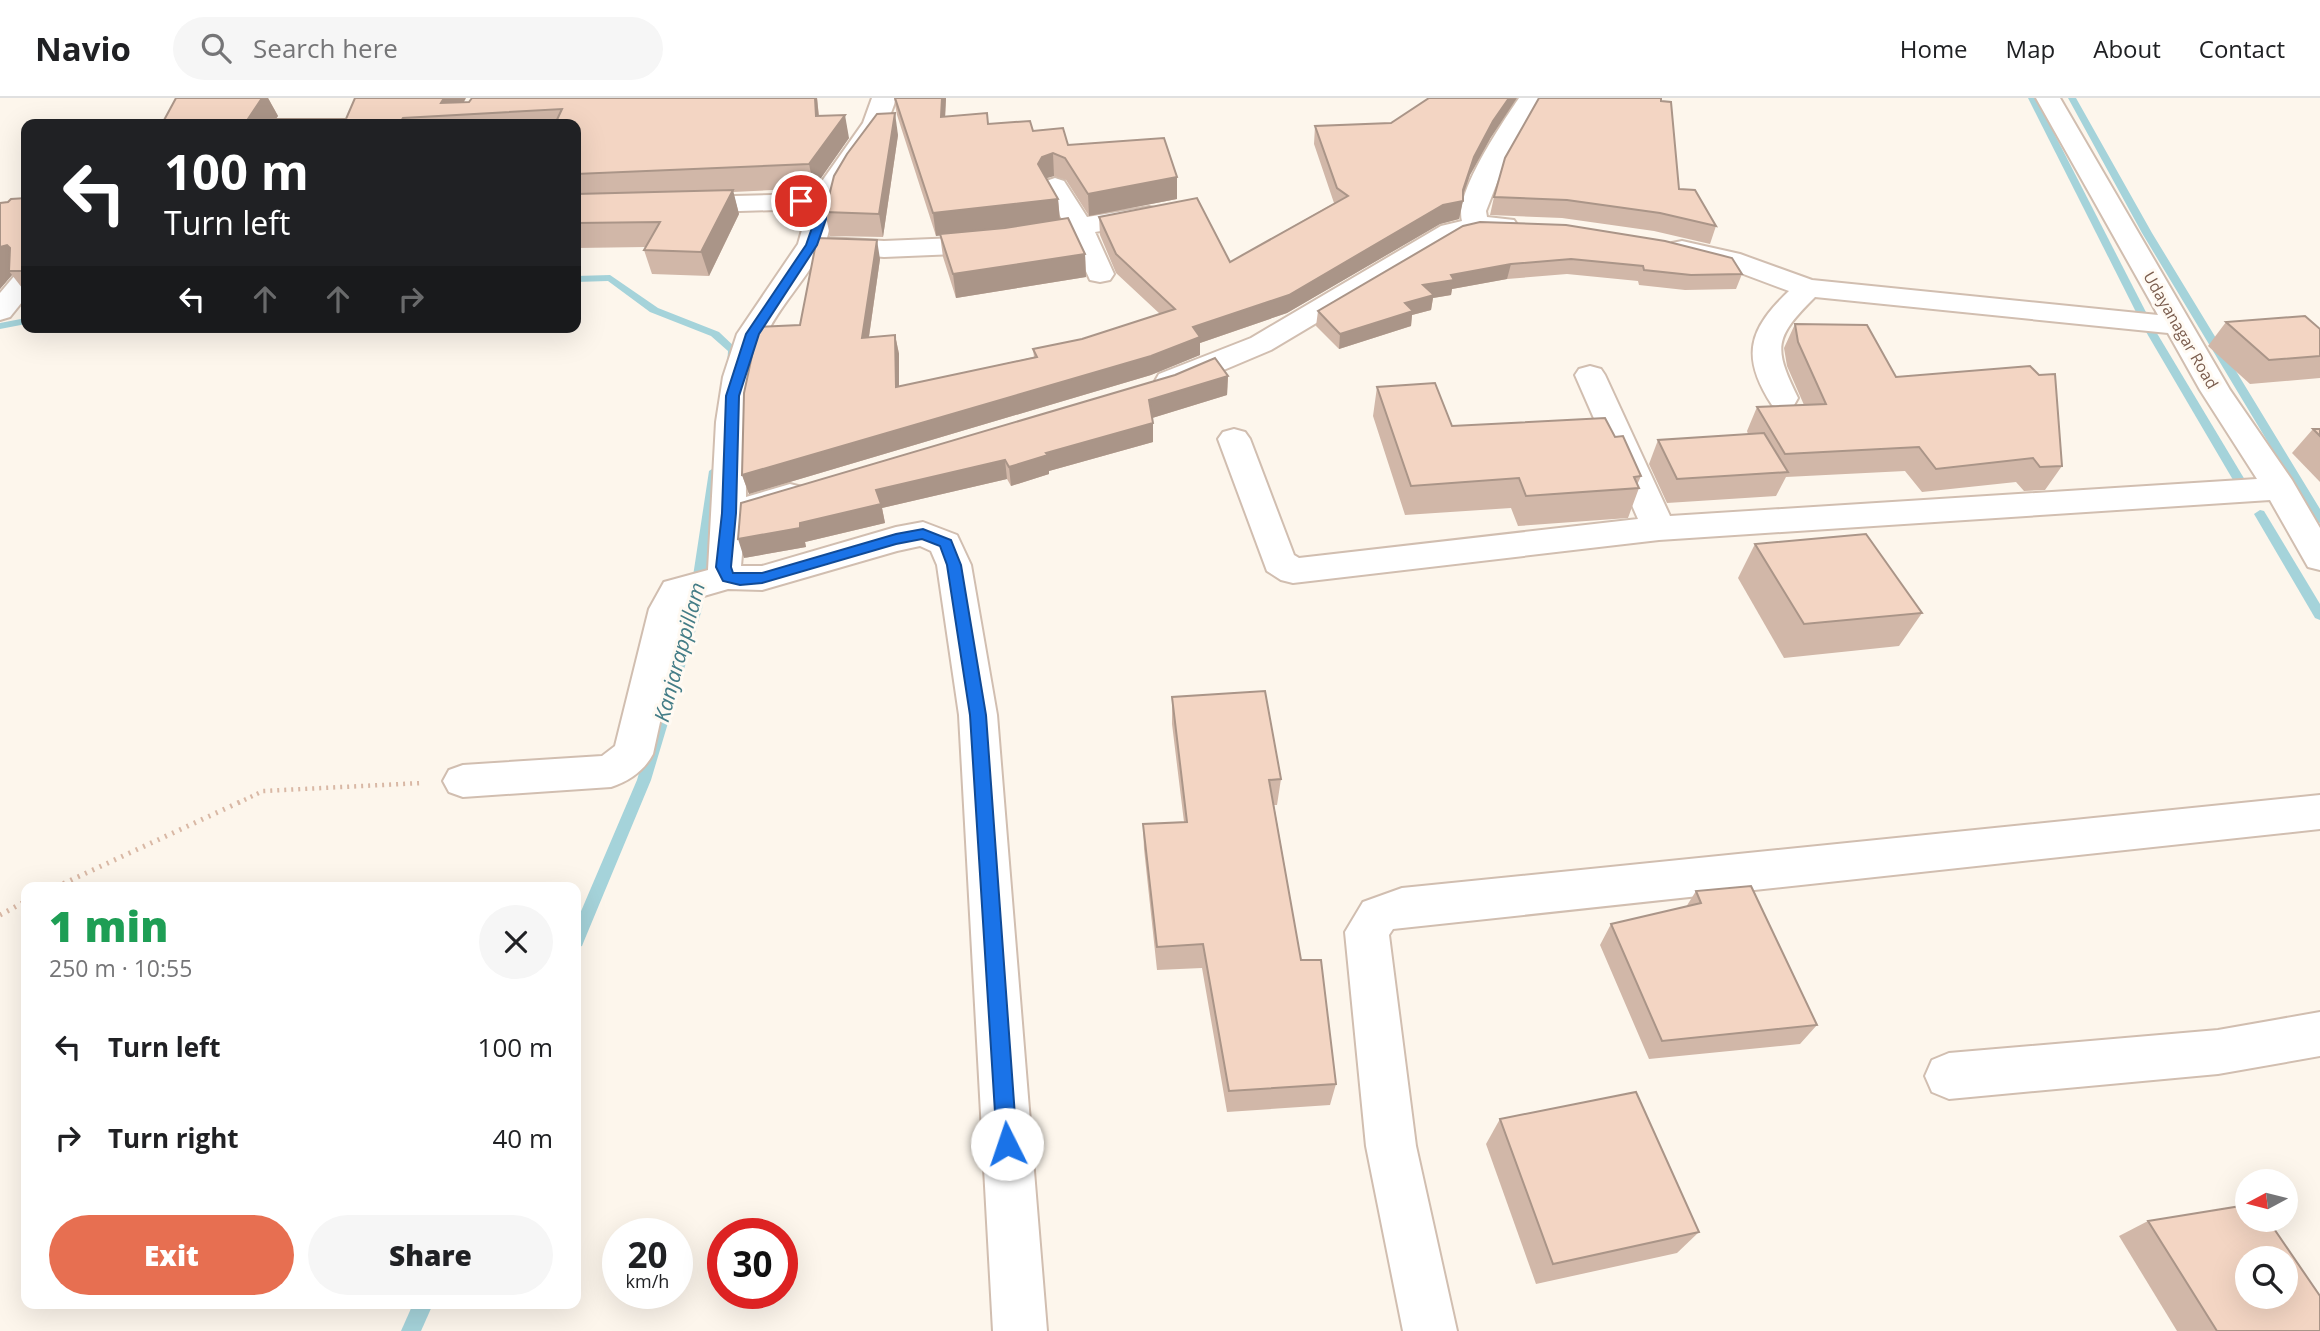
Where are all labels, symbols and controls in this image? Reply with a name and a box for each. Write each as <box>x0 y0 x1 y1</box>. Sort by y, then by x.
search box <box>173 17 663 80</box>
text: Navio <box>35 26 131 71</box>
icon: search <box>197 29 235 67</box>
text: Search here <box>253 30 398 66</box>
text: Home <box>1900 32 1968 65</box>
text: Map <box>2006 32 2055 65</box>
text: About <box>2093 32 2161 65</box>
text: Contact <box>2199 32 2285 65</box>
text: 100 m <box>164 138 309 204</box>
icon: left <box>49 147 140 238</box>
pin <box>771 171 831 231</box>
icon: arrive <box>782 182 820 220</box>
text: Turn left <box>164 201 290 244</box>
street label: Udayanagar Road <box>2138 267 2224 393</box>
icon: left <box>173 280 211 318</box>
icon: ahead <box>246 280 284 318</box>
icon: ahead <box>319 280 357 318</box>
icon: right <box>392 280 430 318</box>
water label: Kanjarappillam <box>647 579 711 725</box>
text: 1 min <box>49 897 168 954</box>
button: close <box>479 905 553 979</box>
text: 250 m · 10:55 <box>49 952 192 984</box>
icon: left <box>49 1028 87 1066</box>
text: Turn left <box>108 1029 220 1065</box>
text: 100 m <box>478 1029 553 1065</box>
position arrow <box>970 1107 1044 1181</box>
icon: right <box>49 1119 87 1157</box>
text: Turn right <box>108 1120 239 1156</box>
text: 40 m <box>492 1120 553 1156</box>
north arrow <box>2235 1169 2298 1232</box>
map controls <box>2235 1169 2298 1309</box>
button: Exit <box>49 1215 294 1295</box>
button: Share <box>308 1215 553 1295</box>
speed limit sign: 30 <box>707 1218 798 1309</box>
text: 20 <box>627 1231 668 1278</box>
button: search <box>2235 1246 2298 1309</box>
text: km/h <box>626 1269 669 1293</box>

